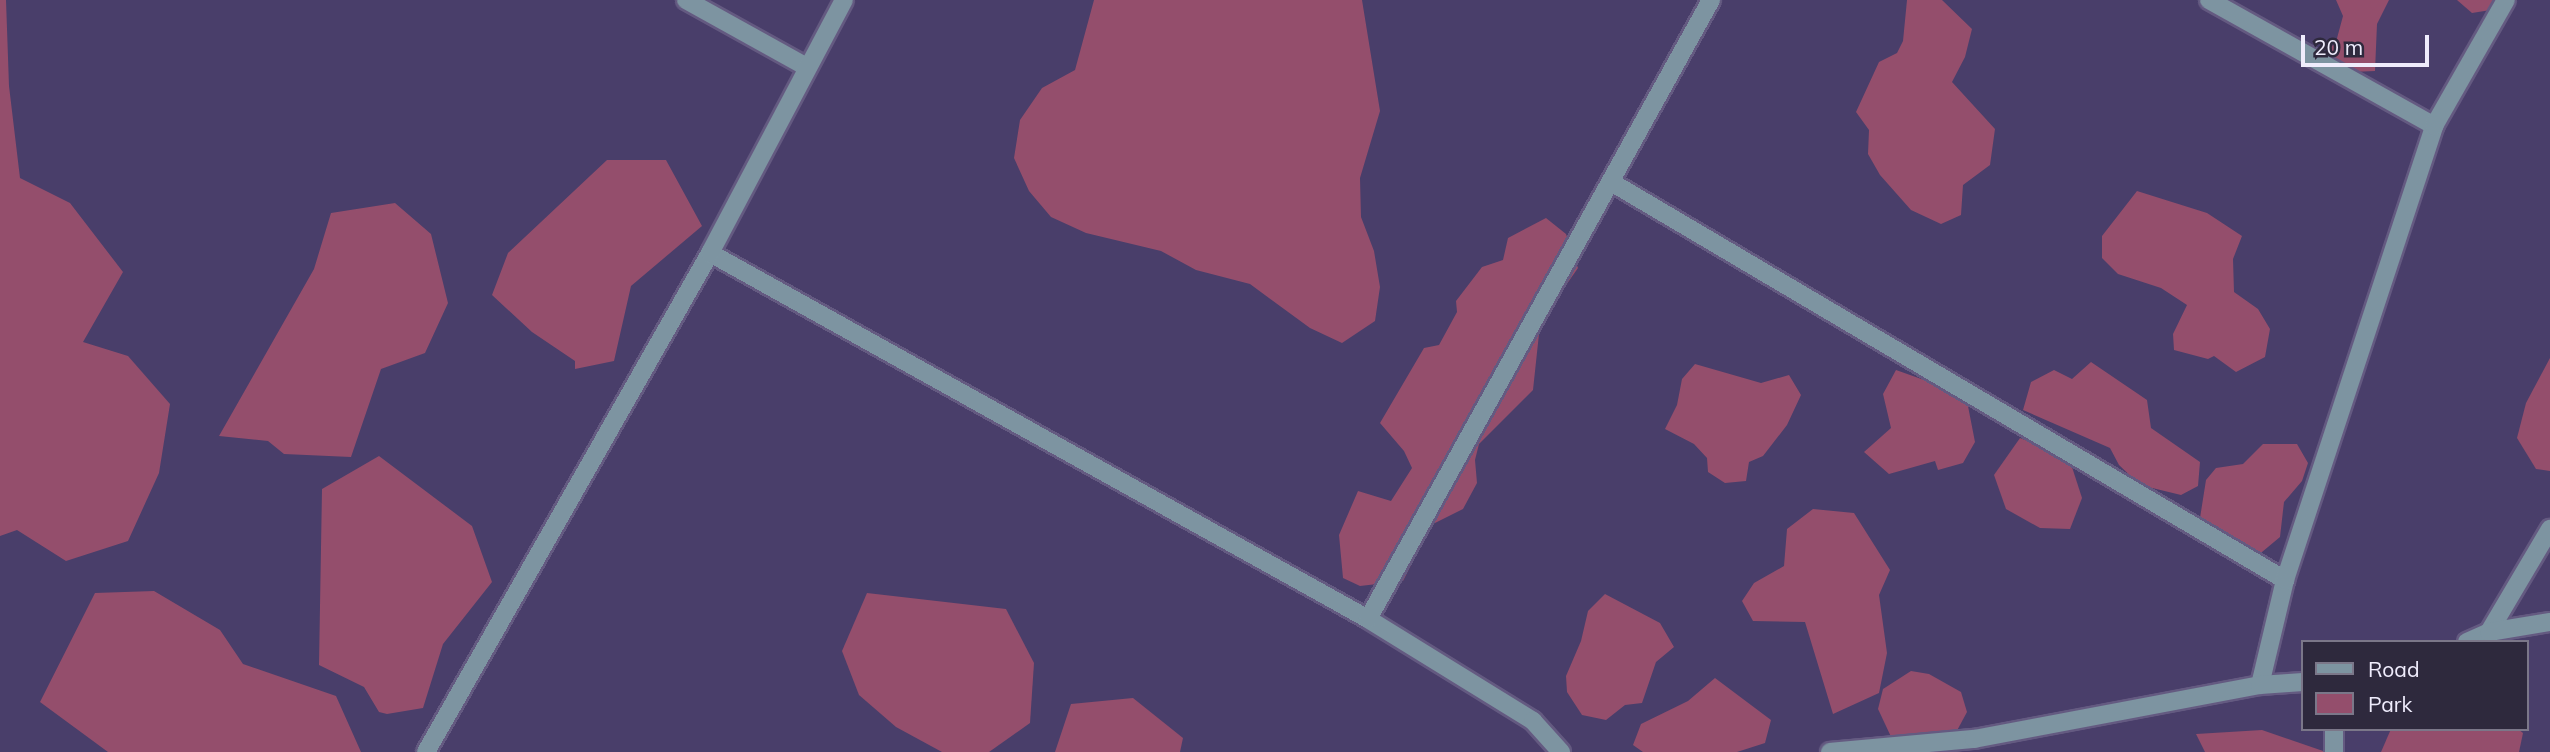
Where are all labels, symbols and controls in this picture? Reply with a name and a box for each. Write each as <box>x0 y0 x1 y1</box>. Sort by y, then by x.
scale bar <box>2305 21 2433 65</box>
text: 20 m <box>2314 34 2363 60</box>
legend <box>2302 640 2529 731</box>
text: Road <box>2368 656 2419 682</box>
text: Park <box>2368 691 2412 717</box>

